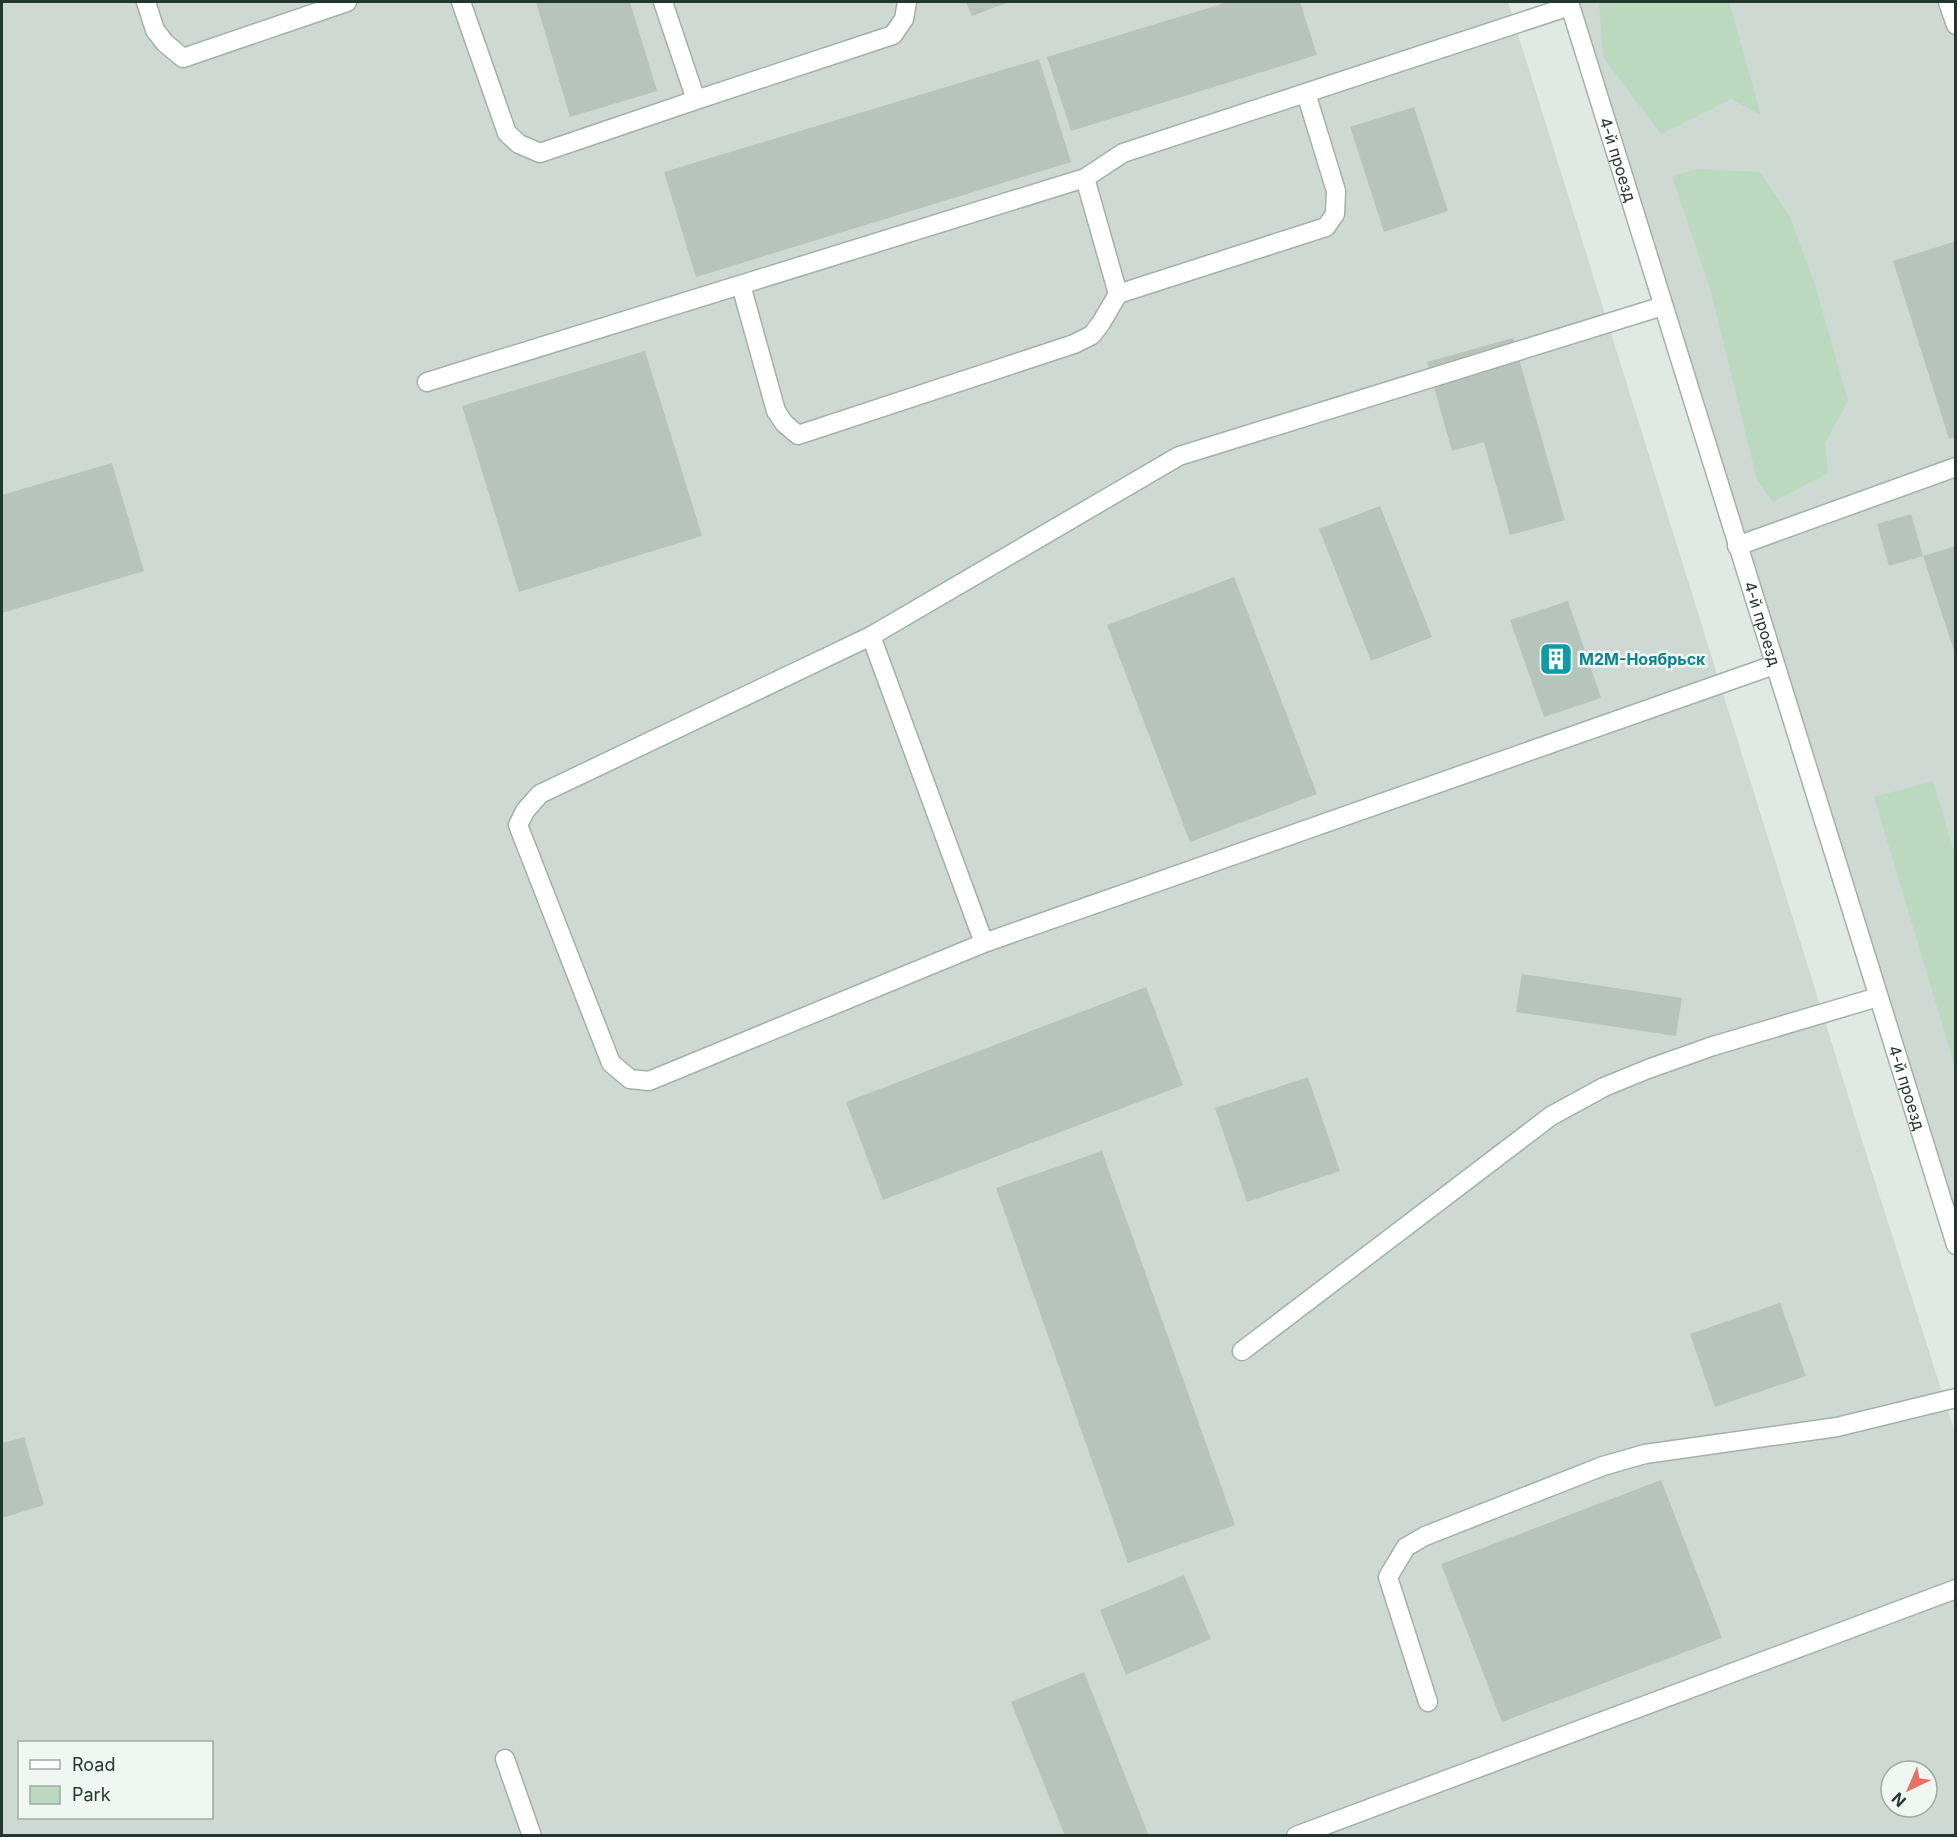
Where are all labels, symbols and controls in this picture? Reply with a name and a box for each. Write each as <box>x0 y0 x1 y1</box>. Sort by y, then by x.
street label: 4-й проезд <box>1595 115 1641 204</box>
street label: 4-й проезд <box>1740 579 1785 668</box>
building icon: М2М-Ноябрьск <box>1538 641 1574 677</box>
place label: М2М-Ноябрьск <box>1579 649 1706 669</box>
street label: 4-й проезд <box>1884 1043 1930 1132</box>
legend <box>18 1741 213 1819</box>
text: Road <box>72 1754 115 1775</box>
north arrow <box>1879 1759 1939 1819</box>
text: Park <box>72 1784 111 1805</box>
text: N <box>1887 1788 1910 1811</box>

